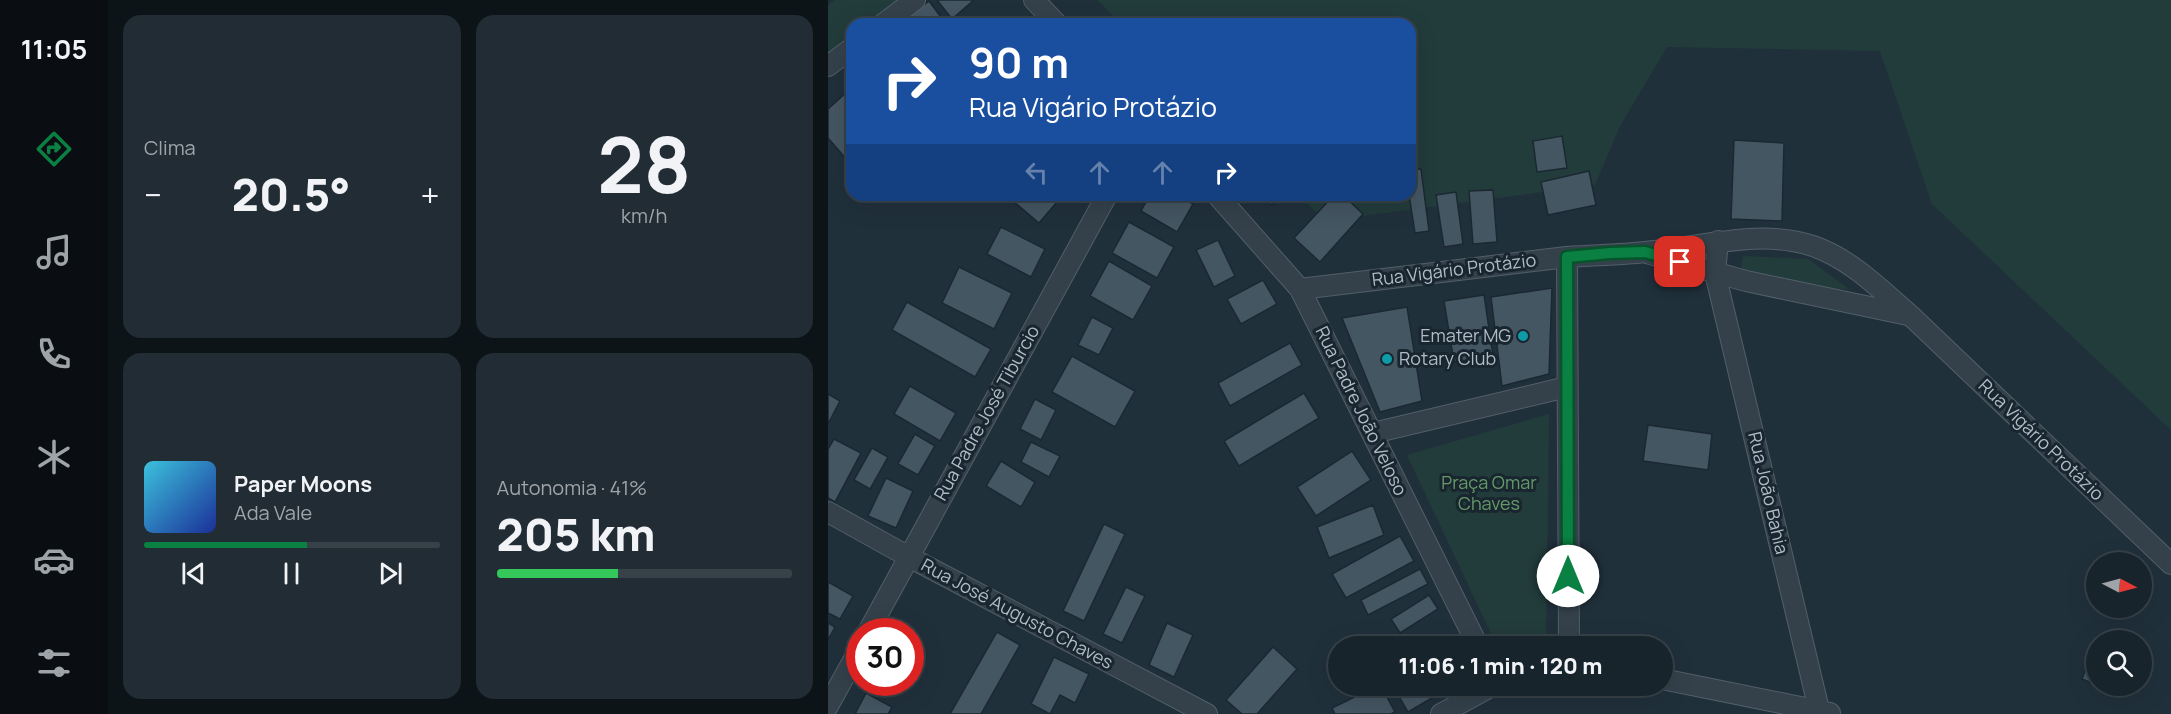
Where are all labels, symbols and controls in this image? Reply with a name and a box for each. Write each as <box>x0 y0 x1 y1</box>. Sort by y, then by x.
text: 11:05 <box>21 30 87 67</box>
text: 90 m <box>969 33 1069 91</box>
icon: right <box>870 42 948 120</box>
text: Rua Vigário Protázio <box>969 88 1217 125</box>
text: 28 <box>597 110 691 216</box>
icon: directions <box>33 128 75 170</box>
text: Clima <box>144 134 196 161</box>
icon: left <box>1020 156 1053 189</box>
icon: ahead <box>1083 156 1116 189</box>
icon: ahead <box>1146 156 1179 189</box>
icon: right <box>1209 156 1242 189</box>
text: 20.5° <box>232 163 350 225</box>
text: − <box>144 172 162 217</box>
text: + <box>420 172 440 217</box>
text: km/h <box>621 202 668 229</box>
icon: music <box>33 231 75 273</box>
pin <box>1654 236 1705 287</box>
icon: arrive <box>1663 245 1696 278</box>
street label: Rua Vigário Protázio <box>1370 247 1537 291</box>
street label: Rua Padre José Tiburcio <box>928 321 1044 504</box>
street label: Rua Padre João Veloso <box>1310 322 1413 499</box>
place label: Emater MG <box>1420 323 1511 347</box>
marker: Emater MG <box>1516 329 1530 343</box>
icon: phone <box>33 333 75 375</box>
place label: Rotary Club <box>1399 346 1496 370</box>
marker: Rotary Club <box>1380 352 1394 366</box>
street label: Rua Vigário Protázio <box>1974 373 2110 505</box>
street label: Rua João Bahia <box>1743 429 1795 556</box>
icon: climate <box>33 436 75 478</box>
text: Paper Moons <box>234 469 372 499</box>
park label: Praça Omar Chaves <box>1441 470 1537 515</box>
text: Autonomia · 41% <box>497 474 647 501</box>
text: Ada Vale <box>234 499 312 526</box>
text: 205 km <box>497 503 656 565</box>
icon: car <box>33 539 75 581</box>
position arrow <box>1536 544 1600 608</box>
street label: Rua José Augusto Chaves <box>917 552 1118 674</box>
north arrow <box>2086 552 2152 618</box>
map controls <box>2086 552 2152 696</box>
icon: previous <box>177 557 210 590</box>
icon: pause <box>275 557 308 590</box>
icon: next <box>374 557 407 590</box>
speed limit sign: 30 <box>846 618 924 696</box>
button: search <box>2086 630 2152 696</box>
icon: filters <box>33 642 75 684</box>
text: 11:06 · 1 min · 120 m <box>1399 651 1602 681</box>

